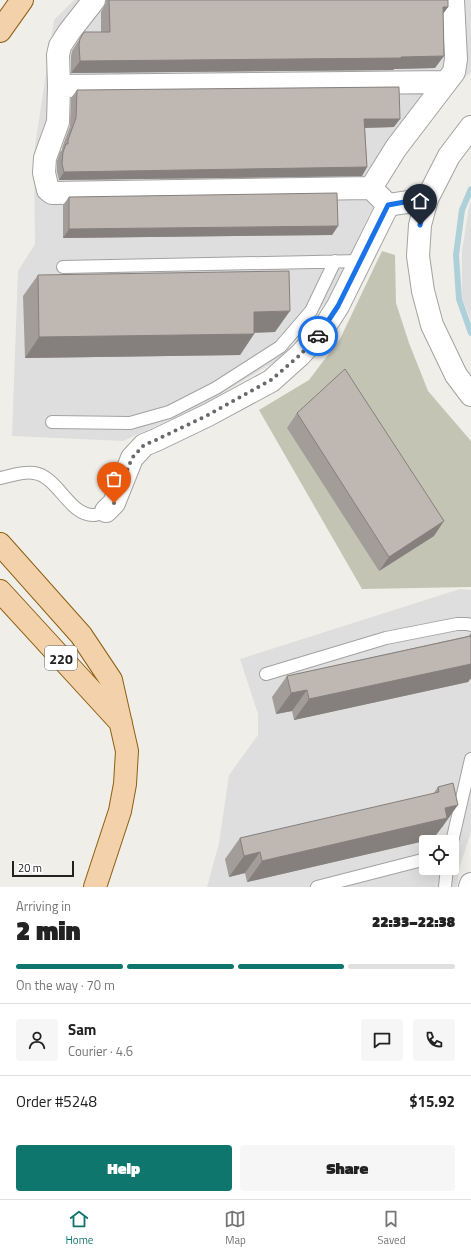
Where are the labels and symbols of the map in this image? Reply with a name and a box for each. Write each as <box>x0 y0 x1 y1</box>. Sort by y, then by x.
pin <box>403 184 437 225</box>
courier <box>298 316 338 356</box>
pin <box>97 462 131 503</box>
road number: 220 <box>45 646 77 670</box>
scale bar <box>12 859 74 878</box>

